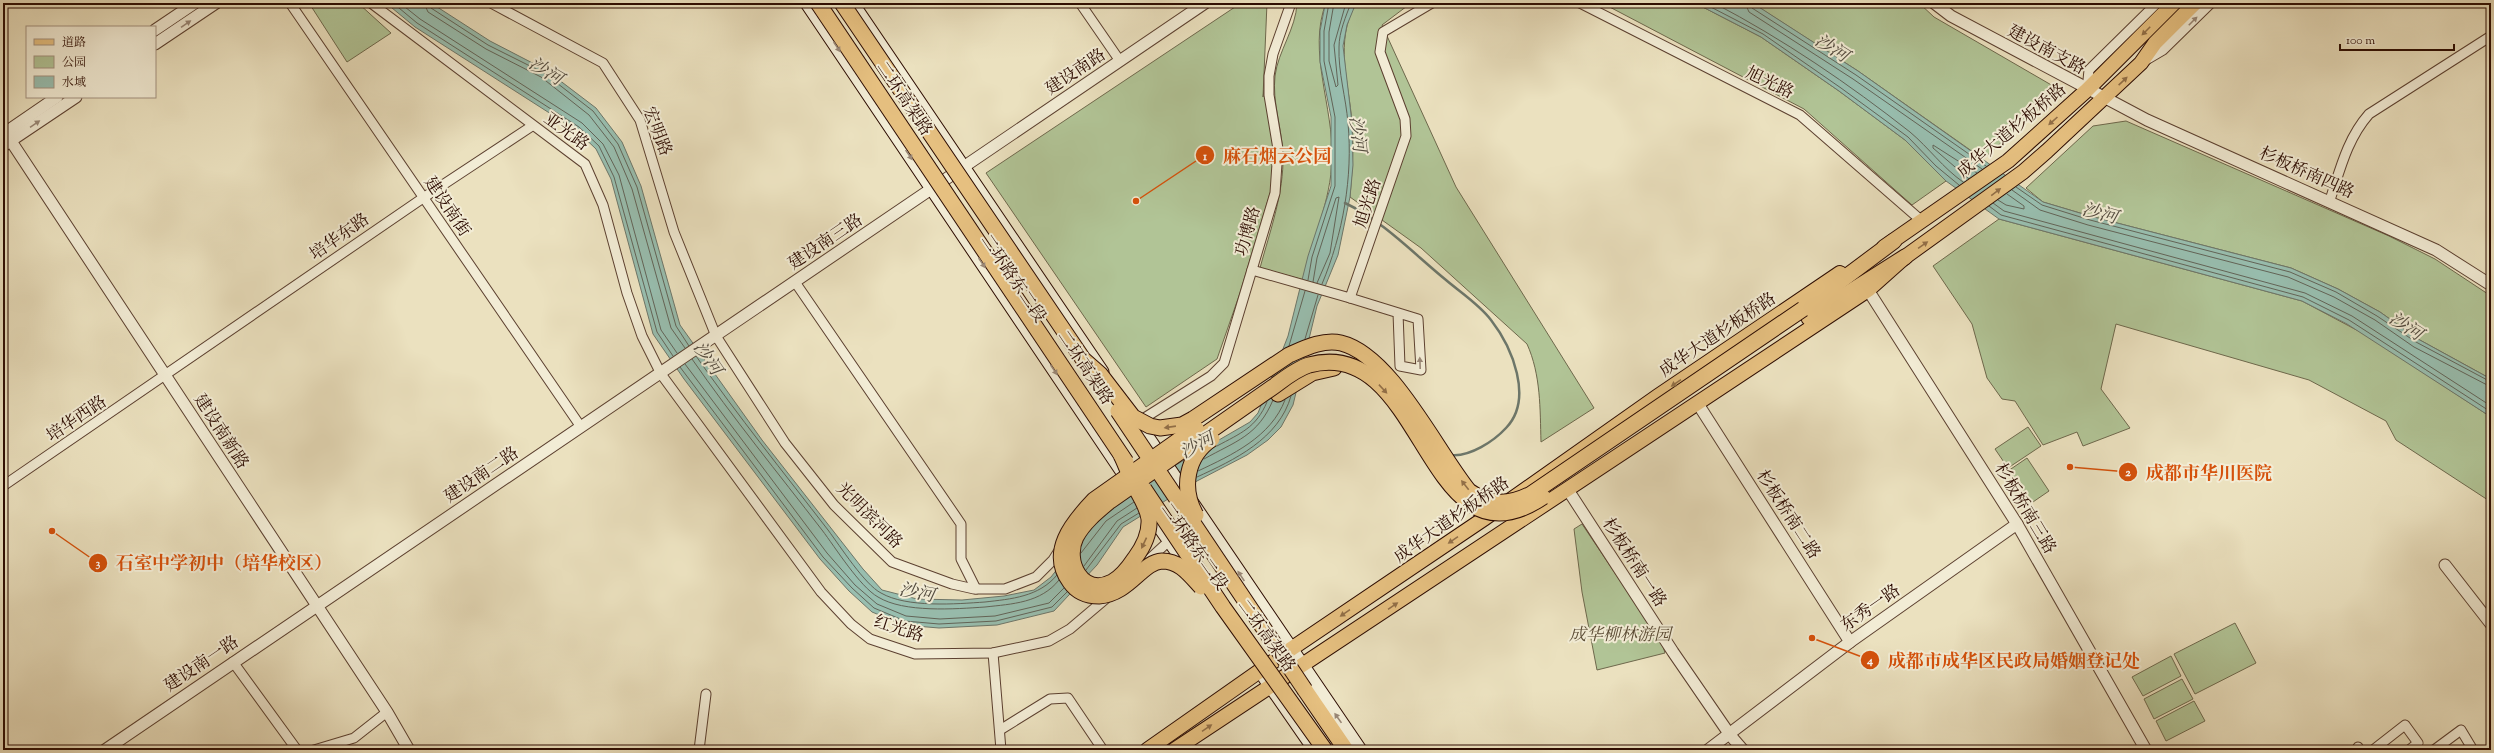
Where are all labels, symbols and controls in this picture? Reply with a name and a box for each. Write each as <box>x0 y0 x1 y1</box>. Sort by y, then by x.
one-way arrow <box>2188 16 2198 26</box>
one-way arrow <box>180 20 192 27</box>
street label: 建设南支路 <box>2003 20 2089 81</box>
legend <box>26 26 156 98</box>
one-way arrow <box>2141 26 2151 35</box>
scale bar <box>2340 26 2454 52</box>
water label: 沙河 <box>1809 29 1856 72</box>
text: 100 m <box>2346 32 2375 50</box>
text: 道路 <box>62 34 86 52</box>
one-way arrow <box>833 42 841 52</box>
street label: 建设南路 <box>1041 44 1111 102</box>
water label: 沙河 <box>523 52 570 95</box>
text: 公园 <box>62 54 86 72</box>
street label: 二环高架路 <box>870 57 937 141</box>
street label: 旭光路 <box>1741 62 1797 106</box>
text: 水域 <box>62 74 86 92</box>
one-way arrow <box>2118 76 2128 86</box>
street label: 成华大道杉板桥路 <box>1952 79 2072 184</box>
street label: 宏明路 <box>636 104 676 160</box>
street label: 亚光路 <box>538 108 594 157</box>
water label: 沙河 <box>1341 115 1371 157</box>
one-way arrow <box>2048 116 2058 126</box>
one-way arrow <box>30 120 41 128</box>
callout: 麻石烟云公园 <box>1195 140 1339 170</box>
street label: 杉板桥南四路 <box>2255 142 2358 206</box>
text: 麻石烟云公园 <box>1223 145 1331 171</box>
text: 1 <box>1202 148 1208 166</box>
one-way arrow <box>905 150 913 160</box>
street label: 建设南街 <box>417 172 475 242</box>
street label: 旭光路 <box>1350 176 1388 232</box>
one-way arrow <box>1990 188 2001 196</box>
water label: 沙河 <box>2079 198 2123 233</box>
street label: 功博路 <box>1230 204 1267 259</box>
street label: 培华东路 <box>305 208 375 267</box>
street label: 建设南三路 <box>784 209 868 276</box>
street label: 二环路东二段 <box>974 230 1051 328</box>
one-way arrow <box>1918 241 1928 249</box>
one-way arrow <box>978 257 986 268</box>
street label: 成华大道杉板桥路 <box>1655 288 1781 384</box>
water label: 沙河 <box>2383 307 2430 350</box>
street label: 二环高架路 <box>1051 326 1118 410</box>
water label: 沙河 <box>685 337 729 384</box>
one-way arrow <box>1417 356 1423 369</box>
one-way arrow <box>1050 365 1058 376</box>
one-way arrow <box>1670 380 1682 387</box>
one-way arrow <box>1378 384 1387 393</box>
street label: 建设南新路 <box>187 390 254 474</box>
street label: 培华西路 <box>42 391 112 449</box>
one-way arrow <box>1164 424 1176 430</box>
water label: 沙河 <box>1176 425 1223 467</box>
street label: 建设南二路 <box>440 442 524 509</box>
callout: 成都市华川医院 <box>2118 457 2280 487</box>
street label: 杉板桥南三路 <box>1988 459 2061 559</box>
text: 成都市华川医院 <box>2146 462 2272 488</box>
text: 2 <box>2125 464 2131 482</box>
street label: 杉板桥南二路 <box>1749 466 1825 564</box>
street label: 成华大道杉板桥路 <box>1390 472 1515 569</box>
street label: 光明滨河路 <box>830 478 907 555</box>
one-way arrow <box>1460 479 1469 490</box>
street label: 二环路东二段 <box>1154 498 1232 596</box>
street label: 杉板桥南一路 <box>1595 514 1671 612</box>
one-way arrow <box>1448 536 1458 544</box>
one-way arrow <box>1141 537 1147 549</box>
callout: 石室中学初中（培华校区） <box>88 548 340 578</box>
text: 石室中学初中（培华校区） <box>116 552 332 578</box>
text: 3 <box>96 555 101 573</box>
one-way arrow <box>1237 571 1245 582</box>
water label: 沙河 <box>896 578 940 611</box>
street label: 东秀一路 <box>1836 579 1906 638</box>
street label: 二环高架路 <box>1231 595 1300 678</box>
one-way arrow <box>1387 602 1398 610</box>
one-way arrow <box>1340 609 1350 617</box>
street label: 红光路 <box>870 611 926 649</box>
park label: 成华柳林游园 <box>1569 624 1674 648</box>
street label: 建设南一路 <box>160 631 244 698</box>
callout: 成都市成华区民政局婚姻登记处 <box>1860 645 2148 675</box>
text: 成都市成华区民政局婚姻登记处 <box>1888 650 2140 676</box>
text: 4 <box>1866 652 1873 670</box>
one-way arrow <box>1334 713 1342 723</box>
one-way arrow <box>1201 725 1212 732</box>

